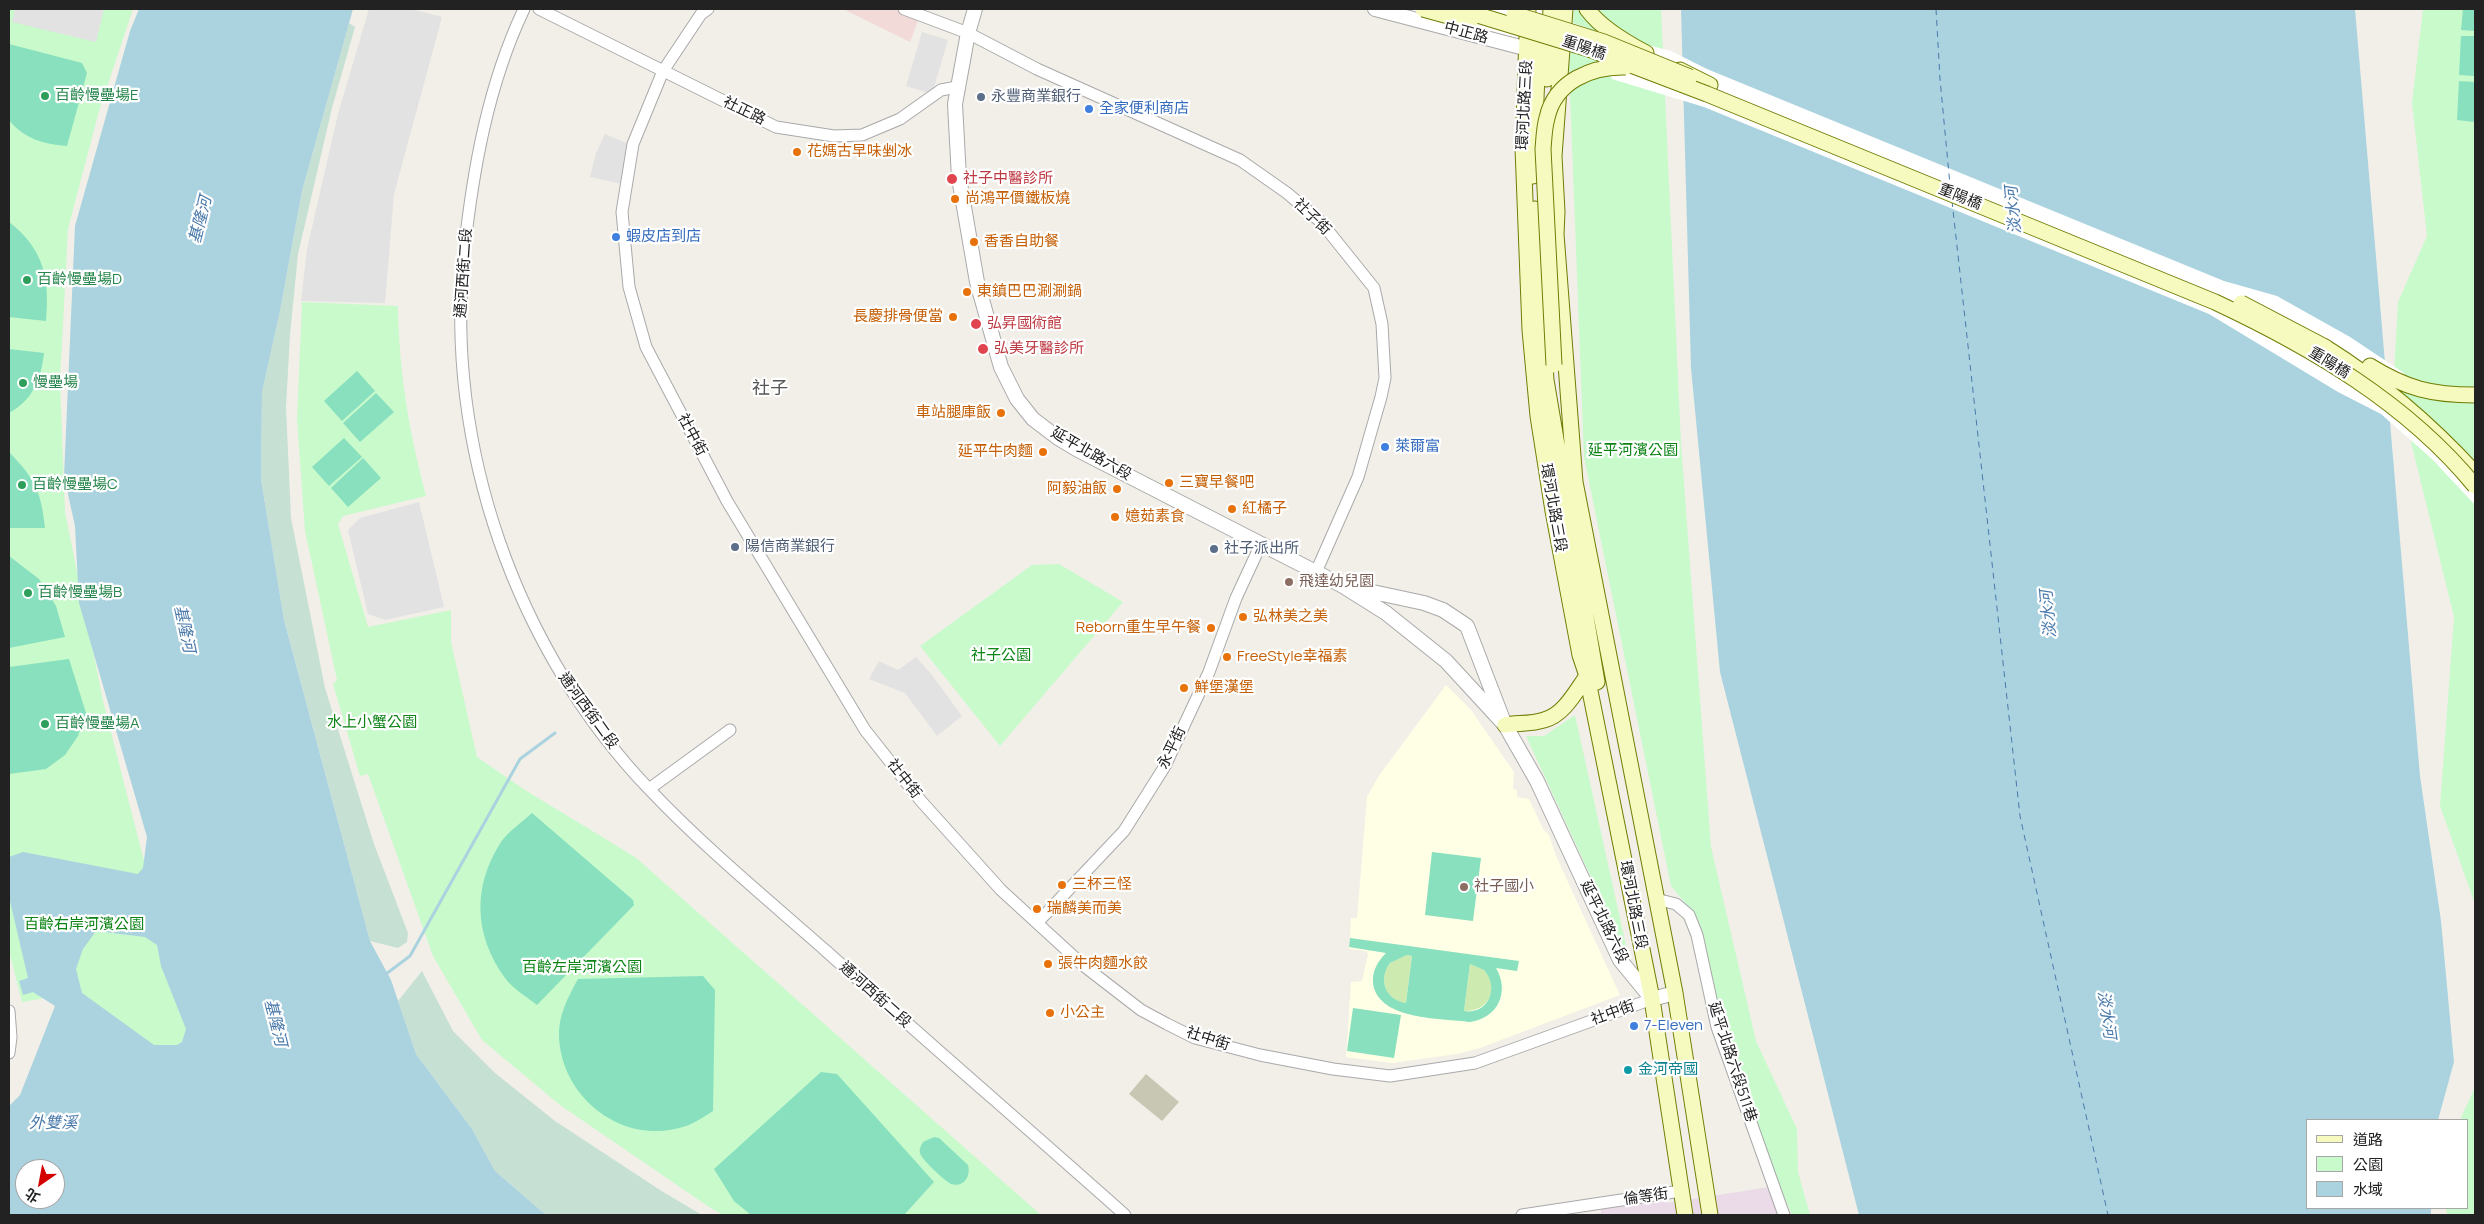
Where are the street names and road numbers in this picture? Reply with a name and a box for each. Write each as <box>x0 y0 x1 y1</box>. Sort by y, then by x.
street label: 中正路 <box>1442 18 1490 48</box>
street label: 重陽橋 <box>1560 32 1608 64</box>
street label: 環河北路三段 <box>1514 60 1536 150</box>
street label: 社正路 <box>720 93 768 129</box>
street label: 重陽橋 <box>1936 180 1984 214</box>
street label: 社子街 <box>1290 195 1334 239</box>
street label: 通河西街二段 <box>452 227 476 319</box>
street label: 重陽橋 <box>2305 343 2353 383</box>
street label: 社中街 <box>673 411 711 459</box>
street label: 延平北路六段 <box>1048 424 1134 484</box>
street label: 環河北路三段 <box>1536 462 1570 554</box>
street label: 通河西街二段 <box>554 669 622 753</box>
street label: 永平街 <box>1154 724 1190 772</box>
street label: 社中街 <box>883 756 925 802</box>
street label: 環河北路三段 <box>1616 859 1650 951</box>
street label: 延平北路六段 <box>1576 878 1632 966</box>
street label: 通河西街二段 <box>836 958 914 1032</box>
street label: 社中街 <box>1589 997 1637 1029</box>
street label: 延平北路六段511巷 <box>1704 1000 1760 1124</box>
street label: 社中街 <box>1184 1023 1232 1055</box>
street label: 倫等街 <box>1622 1185 1670 1209</box>

